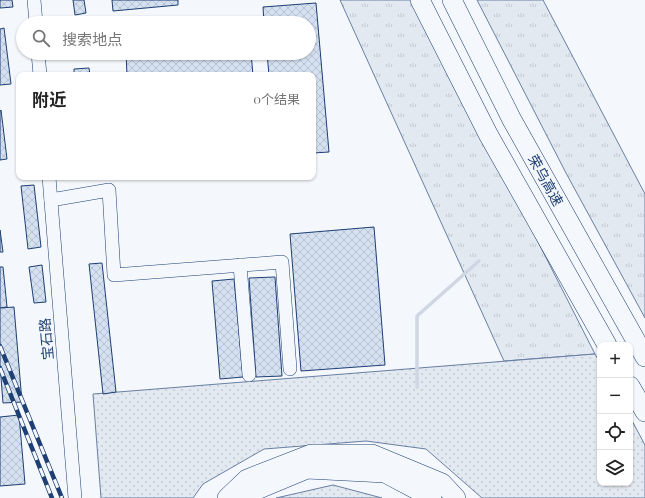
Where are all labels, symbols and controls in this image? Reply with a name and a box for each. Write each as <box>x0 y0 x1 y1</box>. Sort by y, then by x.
search box <box>16 16 316 60</box>
icon: search <box>30 27 52 49</box>
text: 搜索地点 <box>62 29 122 49</box>
text: 附近 <box>32 88 66 110</box>
text: 0个结果 <box>253 90 300 107</box>
street label: 荣乌高速 <box>524 151 568 209</box>
street label: 宝石路 <box>35 317 57 361</box>
map controls <box>597 342 633 486</box>
button: + <box>597 342 633 378</box>
button: − <box>597 378 633 414</box>
button: locate <box>597 414 633 450</box>
button: layers <box>597 450 633 486</box>

